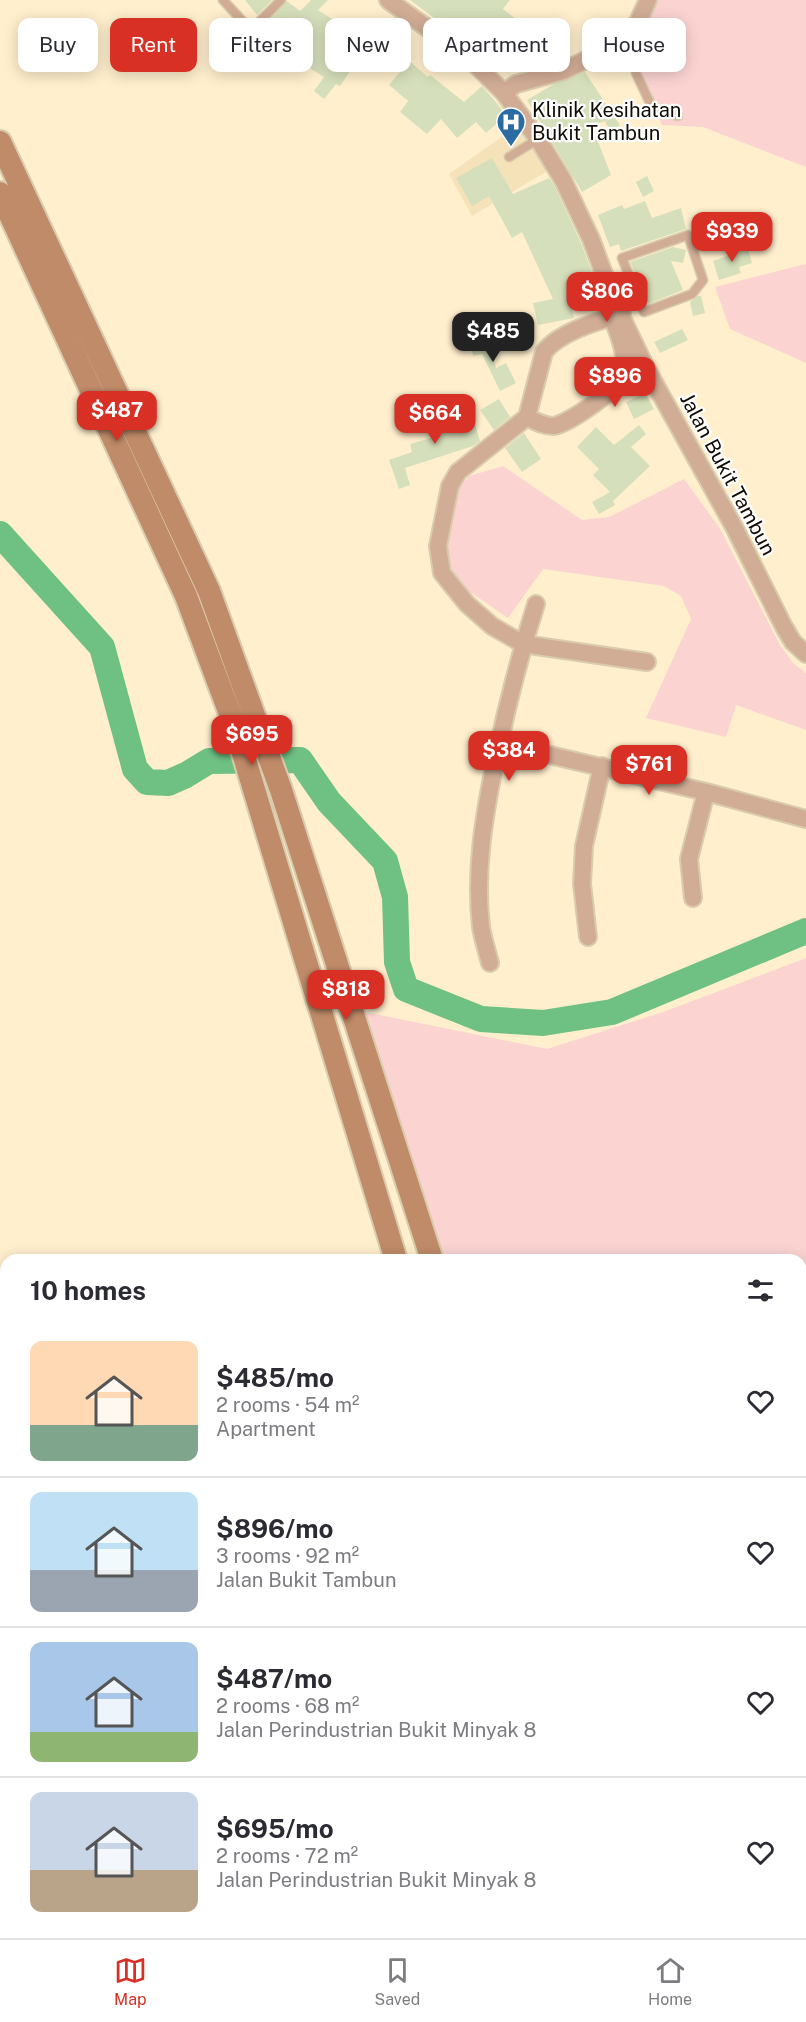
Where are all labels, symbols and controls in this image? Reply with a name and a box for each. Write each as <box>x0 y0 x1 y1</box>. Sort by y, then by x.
chip: Buy <box>18 18 98 72</box>
chip: Rent <box>110 18 197 72</box>
chip: Filters <box>209 18 313 72</box>
chip: New <box>325 18 411 72</box>
chip: Apartment <box>423 18 570 72</box>
chip: House <box>582 18 686 72</box>
place label: Klinik Kesihatan Bukit Tambun <box>532 98 681 145</box>
hospital icon: Klinik Kesihatan Bukit Tambun <box>495 106 527 148</box>
pin: $939 <box>696 212 768 263</box>
text: $939 <box>705 219 759 243</box>
pin: $806 <box>571 272 643 323</box>
text: $806 <box>580 279 634 303</box>
pin: $485 <box>457 312 529 363</box>
text: $485 <box>466 319 520 343</box>
pin: $896 <box>579 357 651 408</box>
text: $896 <box>588 364 642 388</box>
street label: Jalan Bukit Tambun <box>675 389 781 559</box>
pin: $487 <box>81 391 153 442</box>
pin: $664 <box>399 394 471 445</box>
text: $487 <box>91 398 143 422</box>
text: $664 <box>408 401 462 425</box>
pin: $695 <box>216 715 288 766</box>
text: $695 <box>225 722 279 746</box>
pin: $384 <box>473 731 545 782</box>
text: $384 <box>482 738 536 762</box>
pin: $761 <box>613 745 685 796</box>
text: $761 <box>625 752 673 776</box>
pin: $818 <box>310 970 382 1021</box>
text: $818 <box>321 977 371 1001</box>
icon: filters <box>744 1274 777 1307</box>
text: 10 homes <box>30 1275 146 1306</box>
text: $485/mo <box>216 1362 334 1393</box>
icon: home <box>78 1365 150 1437</box>
icon: heart <box>744 1385 777 1418</box>
text: 2 rooms · 54 m² <box>216 1393 359 1417</box>
text: Apartment <box>216 1417 316 1441</box>
text: $896/mo <box>216 1513 333 1544</box>
icon: home <box>78 1516 150 1588</box>
icon: heart <box>744 1536 777 1569</box>
text: 3 rooms · 92 m² <box>216 1544 359 1568</box>
text: Jalan Bukit Tambun <box>216 1568 396 1592</box>
text: $487/mo <box>216 1663 332 1694</box>
icon: home <box>78 1666 150 1738</box>
icon: heart <box>744 1686 777 1719</box>
text: 2 rooms · 68 m² <box>216 1694 359 1718</box>
text: Jalan Perindustrian Bukit Minyak 8 <box>216 1718 537 1742</box>
text: $695/mo <box>216 1813 334 1844</box>
icon: home <box>78 1816 150 1888</box>
icon: heart <box>744 1836 777 1869</box>
text: 2 rooms · 72 m² <box>216 1844 358 1868</box>
text: Jalan Perindustrian Bukit Minyak 8 <box>216 1868 537 1892</box>
tab: Map <box>114 1954 147 2009</box>
tab: Saved <box>375 1954 420 2009</box>
tab: Home <box>648 1954 692 2009</box>

